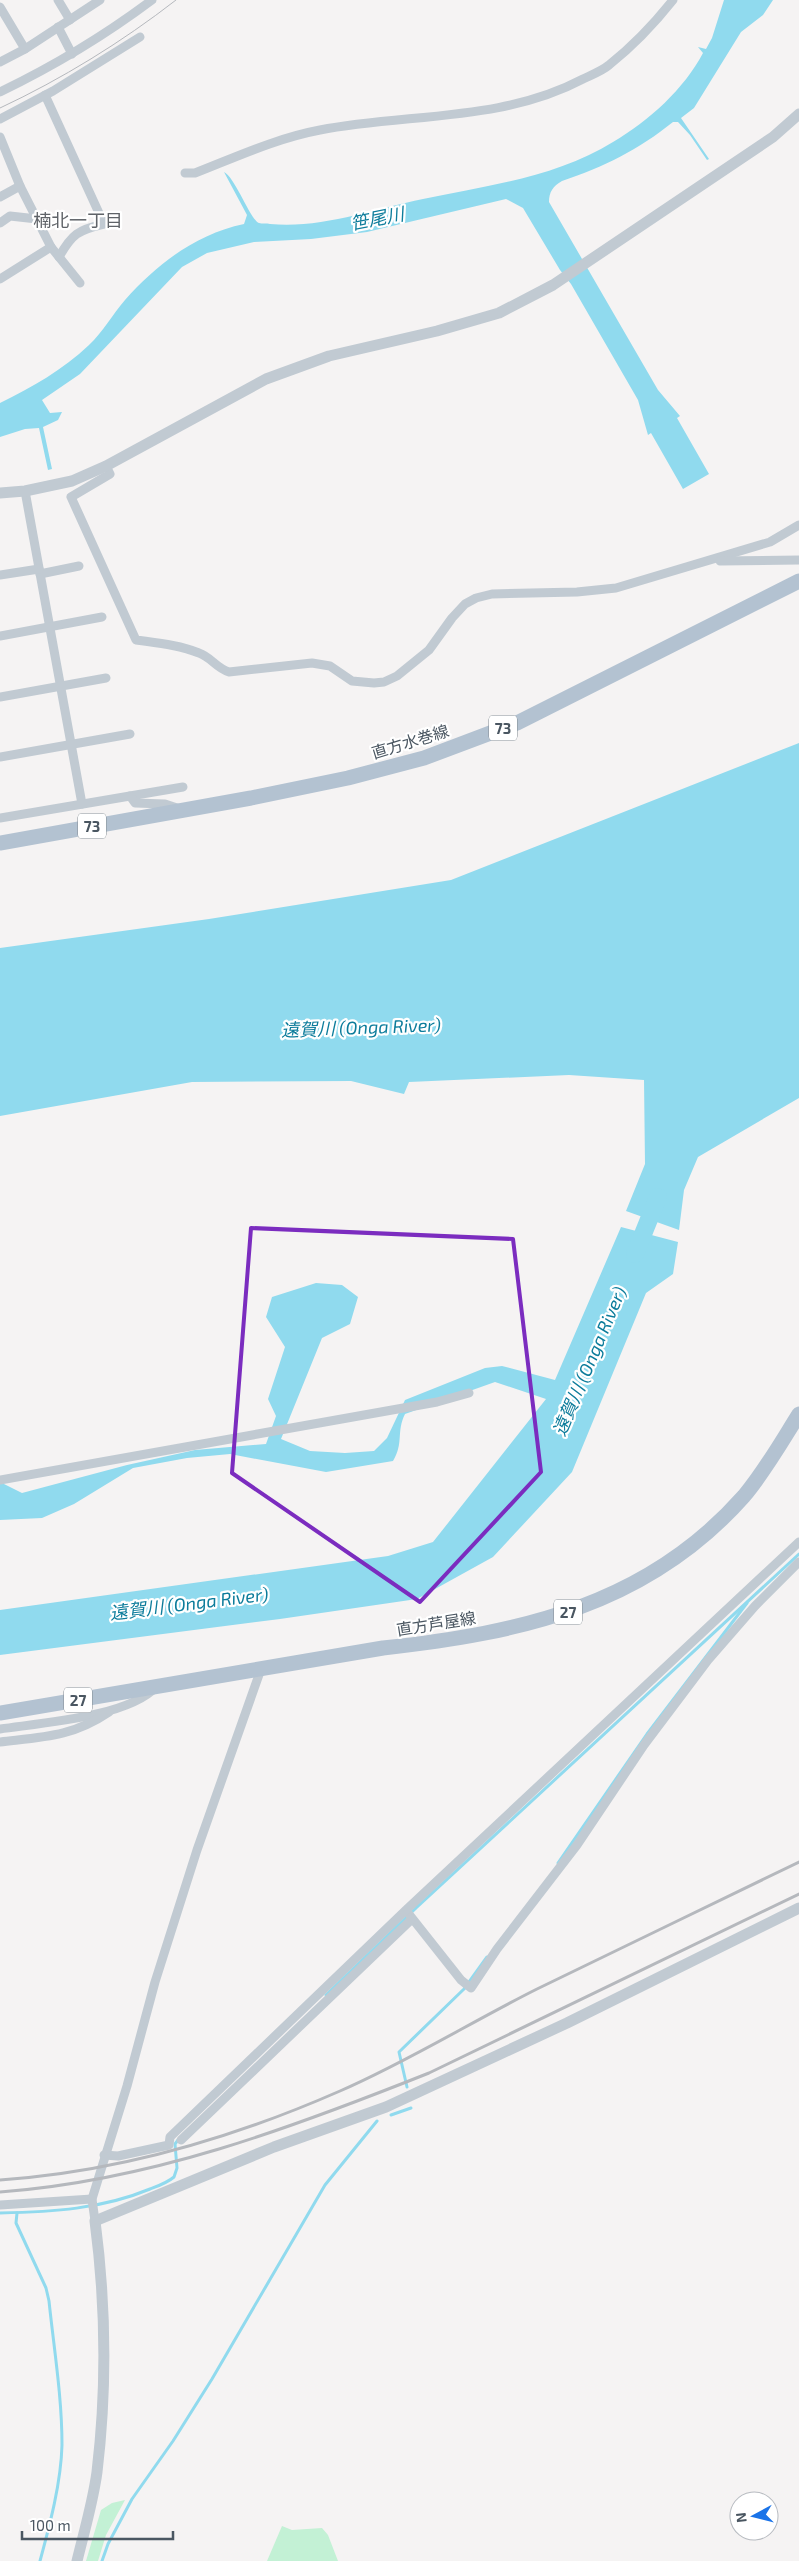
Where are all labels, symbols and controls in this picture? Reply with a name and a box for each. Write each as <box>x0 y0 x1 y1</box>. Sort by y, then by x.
water label: 笹尾川 <box>348 202 408 234</box>
district label: 楠北一丁目 <box>33 209 123 231</box>
road number: 73 <box>489 716 517 740</box>
street label: 直方水巻線 <box>369 720 451 762</box>
road number: 73 <box>78 814 106 838</box>
water label: 遠賀川 (Onga River) <box>281 1013 442 1041</box>
water label: 遠賀川 (Onga River) <box>548 1283 631 1439</box>
water label: 遠賀川 (Onga River) <box>108 1582 270 1624</box>
road number: 27 <box>554 1600 582 1624</box>
street label: 直方芦屋線 <box>395 1607 477 1639</box>
road number: 27 <box>64 1688 92 1712</box>
north arrow <box>729 2491 779 2541</box>
scale bar <box>22 2508 174 2540</box>
text: N <box>732 2512 750 2524</box>
text: 100 m <box>30 2516 71 2534</box>

